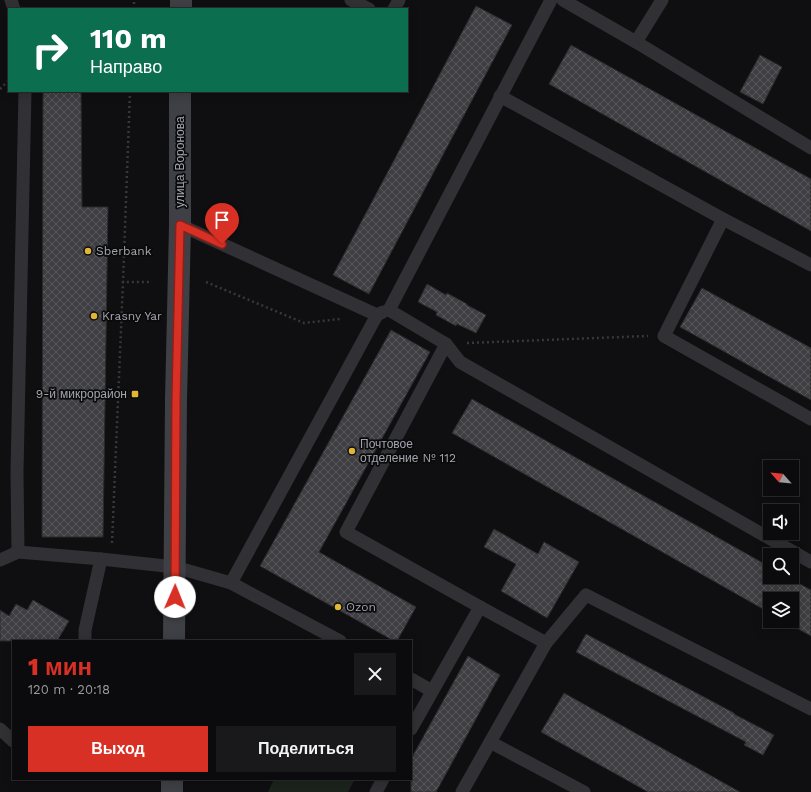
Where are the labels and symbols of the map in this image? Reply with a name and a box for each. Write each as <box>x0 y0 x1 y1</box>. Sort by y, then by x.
street label: улица Воронова <box>173 116 187 208</box>
pin <box>205 203 239 244</box>
place label: Sberbank <box>96 244 152 258</box>
marker: Sberbank <box>83 246 93 256</box>
place label: Krasny Yar <box>102 309 162 323</box>
marker: Krasny Yar <box>89 311 99 321</box>
place label: 9-й микрорайон <box>36 387 127 401</box>
marker: 9-й микрорайон <box>130 389 140 399</box>
place label: Почтовое отделение № 112 <box>360 437 456 465</box>
marker: Почтовое отделение № 112 <box>347 446 357 456</box>
north arrow <box>763 460 799 496</box>
position arrow <box>154 576 196 618</box>
place label: Ozon <box>346 600 376 614</box>
marker: Ozon <box>333 602 343 612</box>

